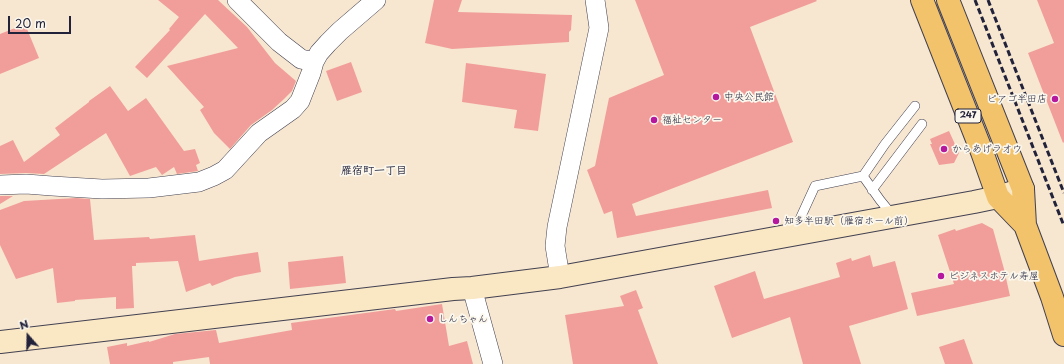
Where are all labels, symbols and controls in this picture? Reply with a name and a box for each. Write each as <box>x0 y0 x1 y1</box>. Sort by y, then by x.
scale bar <box>10 8 73 34</box>
text: 20 m <box>15 14 46 32</box>
place label: 中央公民館 <box>724 91 774 103</box>
marker: 中央公民館 <box>711 92 721 102</box>
place label: ピアゴ半田店 <box>987 93 1047 105</box>
marker: ピアゴ半田店 <box>1050 94 1060 104</box>
road number: 247 <box>955 109 981 123</box>
place label: 福祉センター <box>662 114 722 126</box>
marker: 福祉センター <box>649 115 659 125</box>
place label: からあげラオウ <box>952 143 1022 155</box>
marker: からあげラオウ <box>939 144 949 154</box>
district label: 雁宿町一丁目 <box>341 164 407 178</box>
place label: 知多半田駅（雁宿ホール前） <box>784 215 914 227</box>
marker: 知多半田駅（雁宿ホール前） <box>771 216 781 226</box>
place label: ビジネスホテル寿屋 <box>949 270 1039 282</box>
marker: ビジネスホテル寿屋 <box>936 271 946 281</box>
place label: しんちゃん <box>438 313 488 325</box>
marker: しんちゃん <box>425 314 435 324</box>
text: N <box>17 315 31 334</box>
north arrow <box>8 316 48 356</box>

